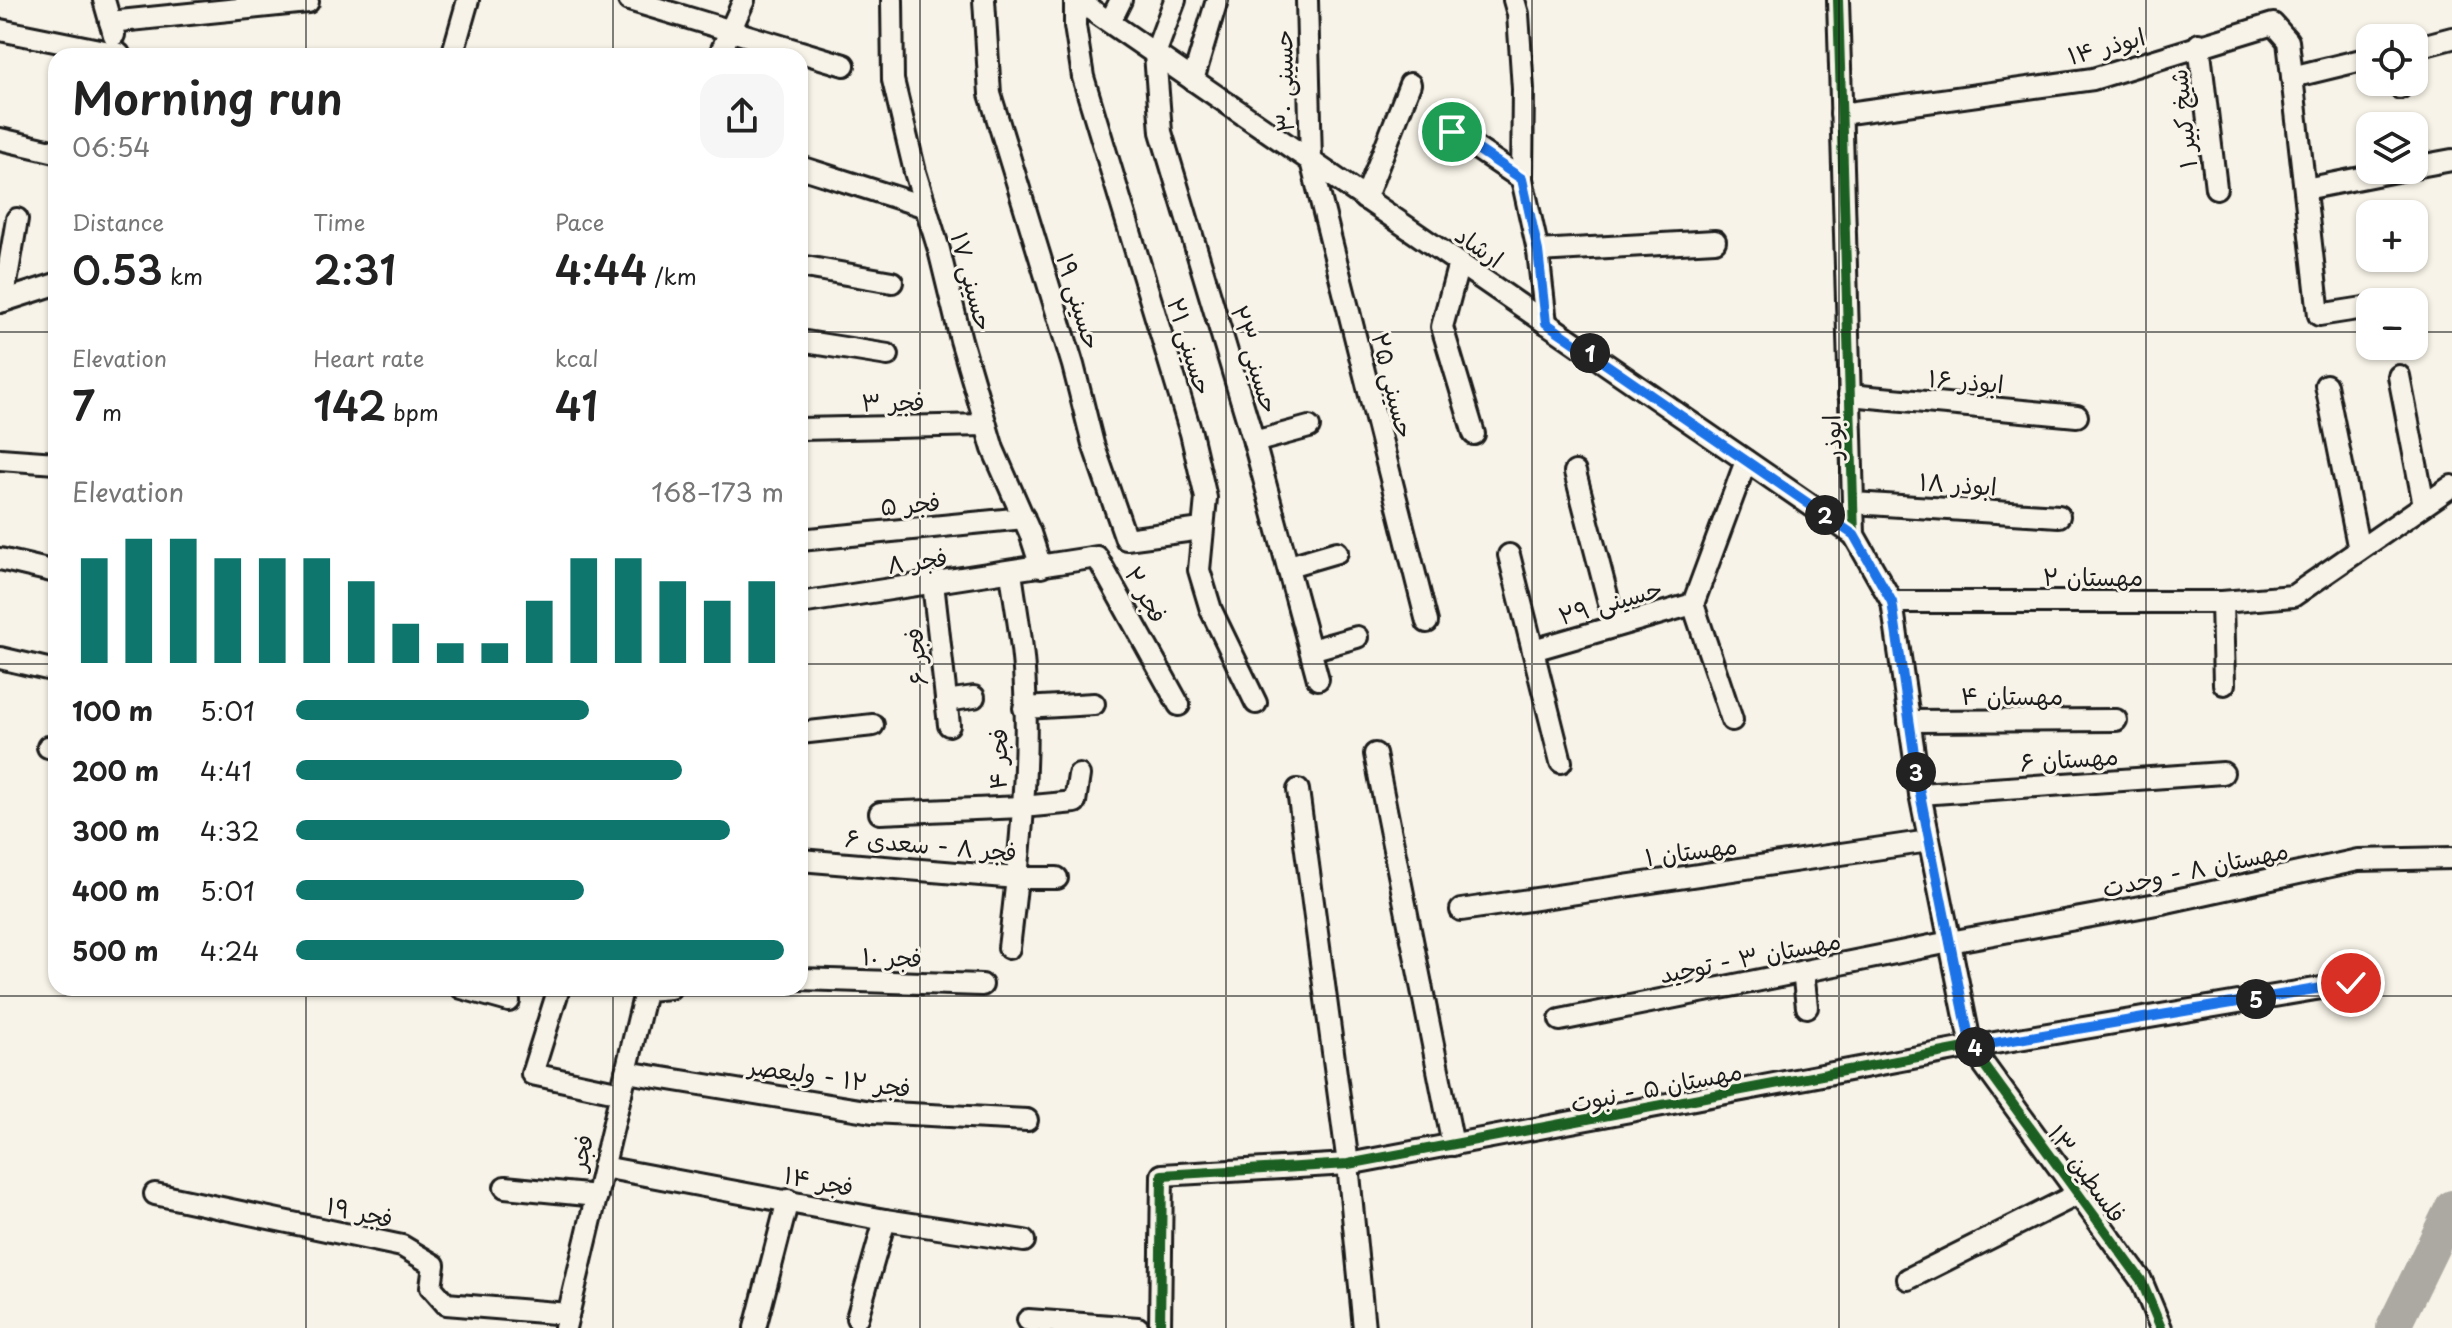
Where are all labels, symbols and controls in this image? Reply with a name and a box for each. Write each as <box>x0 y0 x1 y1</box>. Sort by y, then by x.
street label: ابوذر ۱۴ <box>2063 17 2149 73</box>
map controls <box>2356 24 2428 360</box>
button: locate <box>2356 24 2428 96</box>
street label: حسینی ۳۰ <box>1264 29 1302 133</box>
text: Morning run <box>72 64 343 130</box>
street label: شیخ کبیر ۱ <box>2159 68 2205 170</box>
button: share <box>700 74 784 158</box>
pin <box>1418 98 1486 166</box>
icon: arrive <box>1430 110 1474 154</box>
button: layers <box>2356 112 2428 184</box>
text: 06:54 <box>72 127 151 166</box>
button: + <box>2356 200 2428 272</box>
text: Distance <box>72 205 164 238</box>
text: Time <box>313 205 365 238</box>
text: Pace <box>555 205 604 238</box>
street label: ارشاد <box>1448 216 1512 276</box>
street label: حسینی ۱۷ <box>943 228 1003 334</box>
text: 0.53 <box>72 238 163 299</box>
text: 2:31 <box>313 238 396 299</box>
text: 4:44 <box>555 238 647 299</box>
street label: حسینی ۱۹ <box>1048 248 1112 354</box>
text: km <box>163 259 203 292</box>
text: /km <box>647 259 697 292</box>
button: − <box>2356 288 2428 360</box>
street label: حسینی ۲۱ <box>1159 293 1223 399</box>
street label: حسینی ۲۳ <box>1223 301 1289 417</box>
street label: حسینی ۲۵ <box>1363 328 1425 442</box>
pin: 1 <box>1570 333 1610 373</box>
text: 1 <box>1585 336 1595 369</box>
text: Elevation <box>72 341 167 374</box>
text: Heart rate <box>313 341 424 374</box>
text: kcal <box>555 341 599 374</box>
street label: ابوذر ۱۶ <box>1927 359 2005 401</box>
text: 7 <box>72 374 95 435</box>
text: 142 <box>313 374 386 435</box>
text: 41 <box>555 374 598 435</box>
street label: فجر ۳ <box>861 382 925 420</box>
text: m <box>95 395 122 428</box>
text: bpm <box>386 395 439 428</box>
street label: ابوذر <box>1812 414 1850 462</box>
street label: ابوذر ۱۸ <box>1918 462 1998 504</box>
text: Elevation <box>72 472 184 511</box>
text: 168–173 m <box>651 472 784 511</box>
street label: فجر ۵ <box>878 482 942 524</box>
pin: 2 <box>1805 495 1845 535</box>
text: 2 <box>1817 498 1833 531</box>
street label: فجر ۸ <box>885 538 949 582</box>
street label: مهستان ۲ <box>2043 558 2143 594</box>
street label: فجر ۲ <box>1117 559 1177 629</box>
street label: حسینی ۲۹ <box>1554 569 1666 633</box>
street label: فجر ۶ <box>894 626 936 688</box>
street label: مهستان ۴ <box>1961 677 2063 713</box>
text: 100 m <box>72 691 153 730</box>
text: 5:01 <box>200 691 255 730</box>
street label: فجر ۴ <box>978 728 1016 790</box>
street label: مهستان ۶ <box>2018 737 2120 779</box>
text: 200 m <box>72 751 159 790</box>
text: 4:41 <box>200 751 252 790</box>
pin: 3 <box>1896 752 1936 792</box>
text: 3 <box>1909 755 1923 788</box>
text: 300 m <box>72 811 160 850</box>
text: 4:32 <box>200 811 260 850</box>
street label: فجر ۸ - سعدی ۶ <box>844 819 1018 869</box>
street label: مهستان ۱ <box>1642 826 1740 874</box>
street label: مهستان ۸ - وحدت <box>2099 831 2291 905</box>
text: 400 m <box>72 871 160 910</box>
text: 5:01 <box>200 871 255 910</box>
street label: مهستان ۳ - توحید <box>1656 921 1844 991</box>
text: 500 m <box>72 931 158 970</box>
text: 4:24 <box>200 931 260 970</box>
street label: فجر ۱۰ <box>861 937 923 975</box>
pin <box>2317 949 2385 1017</box>
icon: check <box>2329 961 2373 1005</box>
pin: 5 <box>2236 979 2276 1019</box>
text: 5 <box>2249 982 2263 1015</box>
pin: 4 <box>1955 1027 1995 1067</box>
text: 4 <box>1968 1030 1982 1063</box>
street label: فجر ۱۲ - ولیعصر <box>745 1047 913 1105</box>
street label: مهستان ۵ - نبوت <box>1567 1052 1745 1120</box>
street label: فلسطین ۱۳ <box>2040 1117 2136 1229</box>
street label: فجر <box>558 1131 602 1175</box>
street label: فجر ۱۴ <box>781 1156 857 1204</box>
street label: فجر ۱۹ <box>323 1186 397 1236</box>

